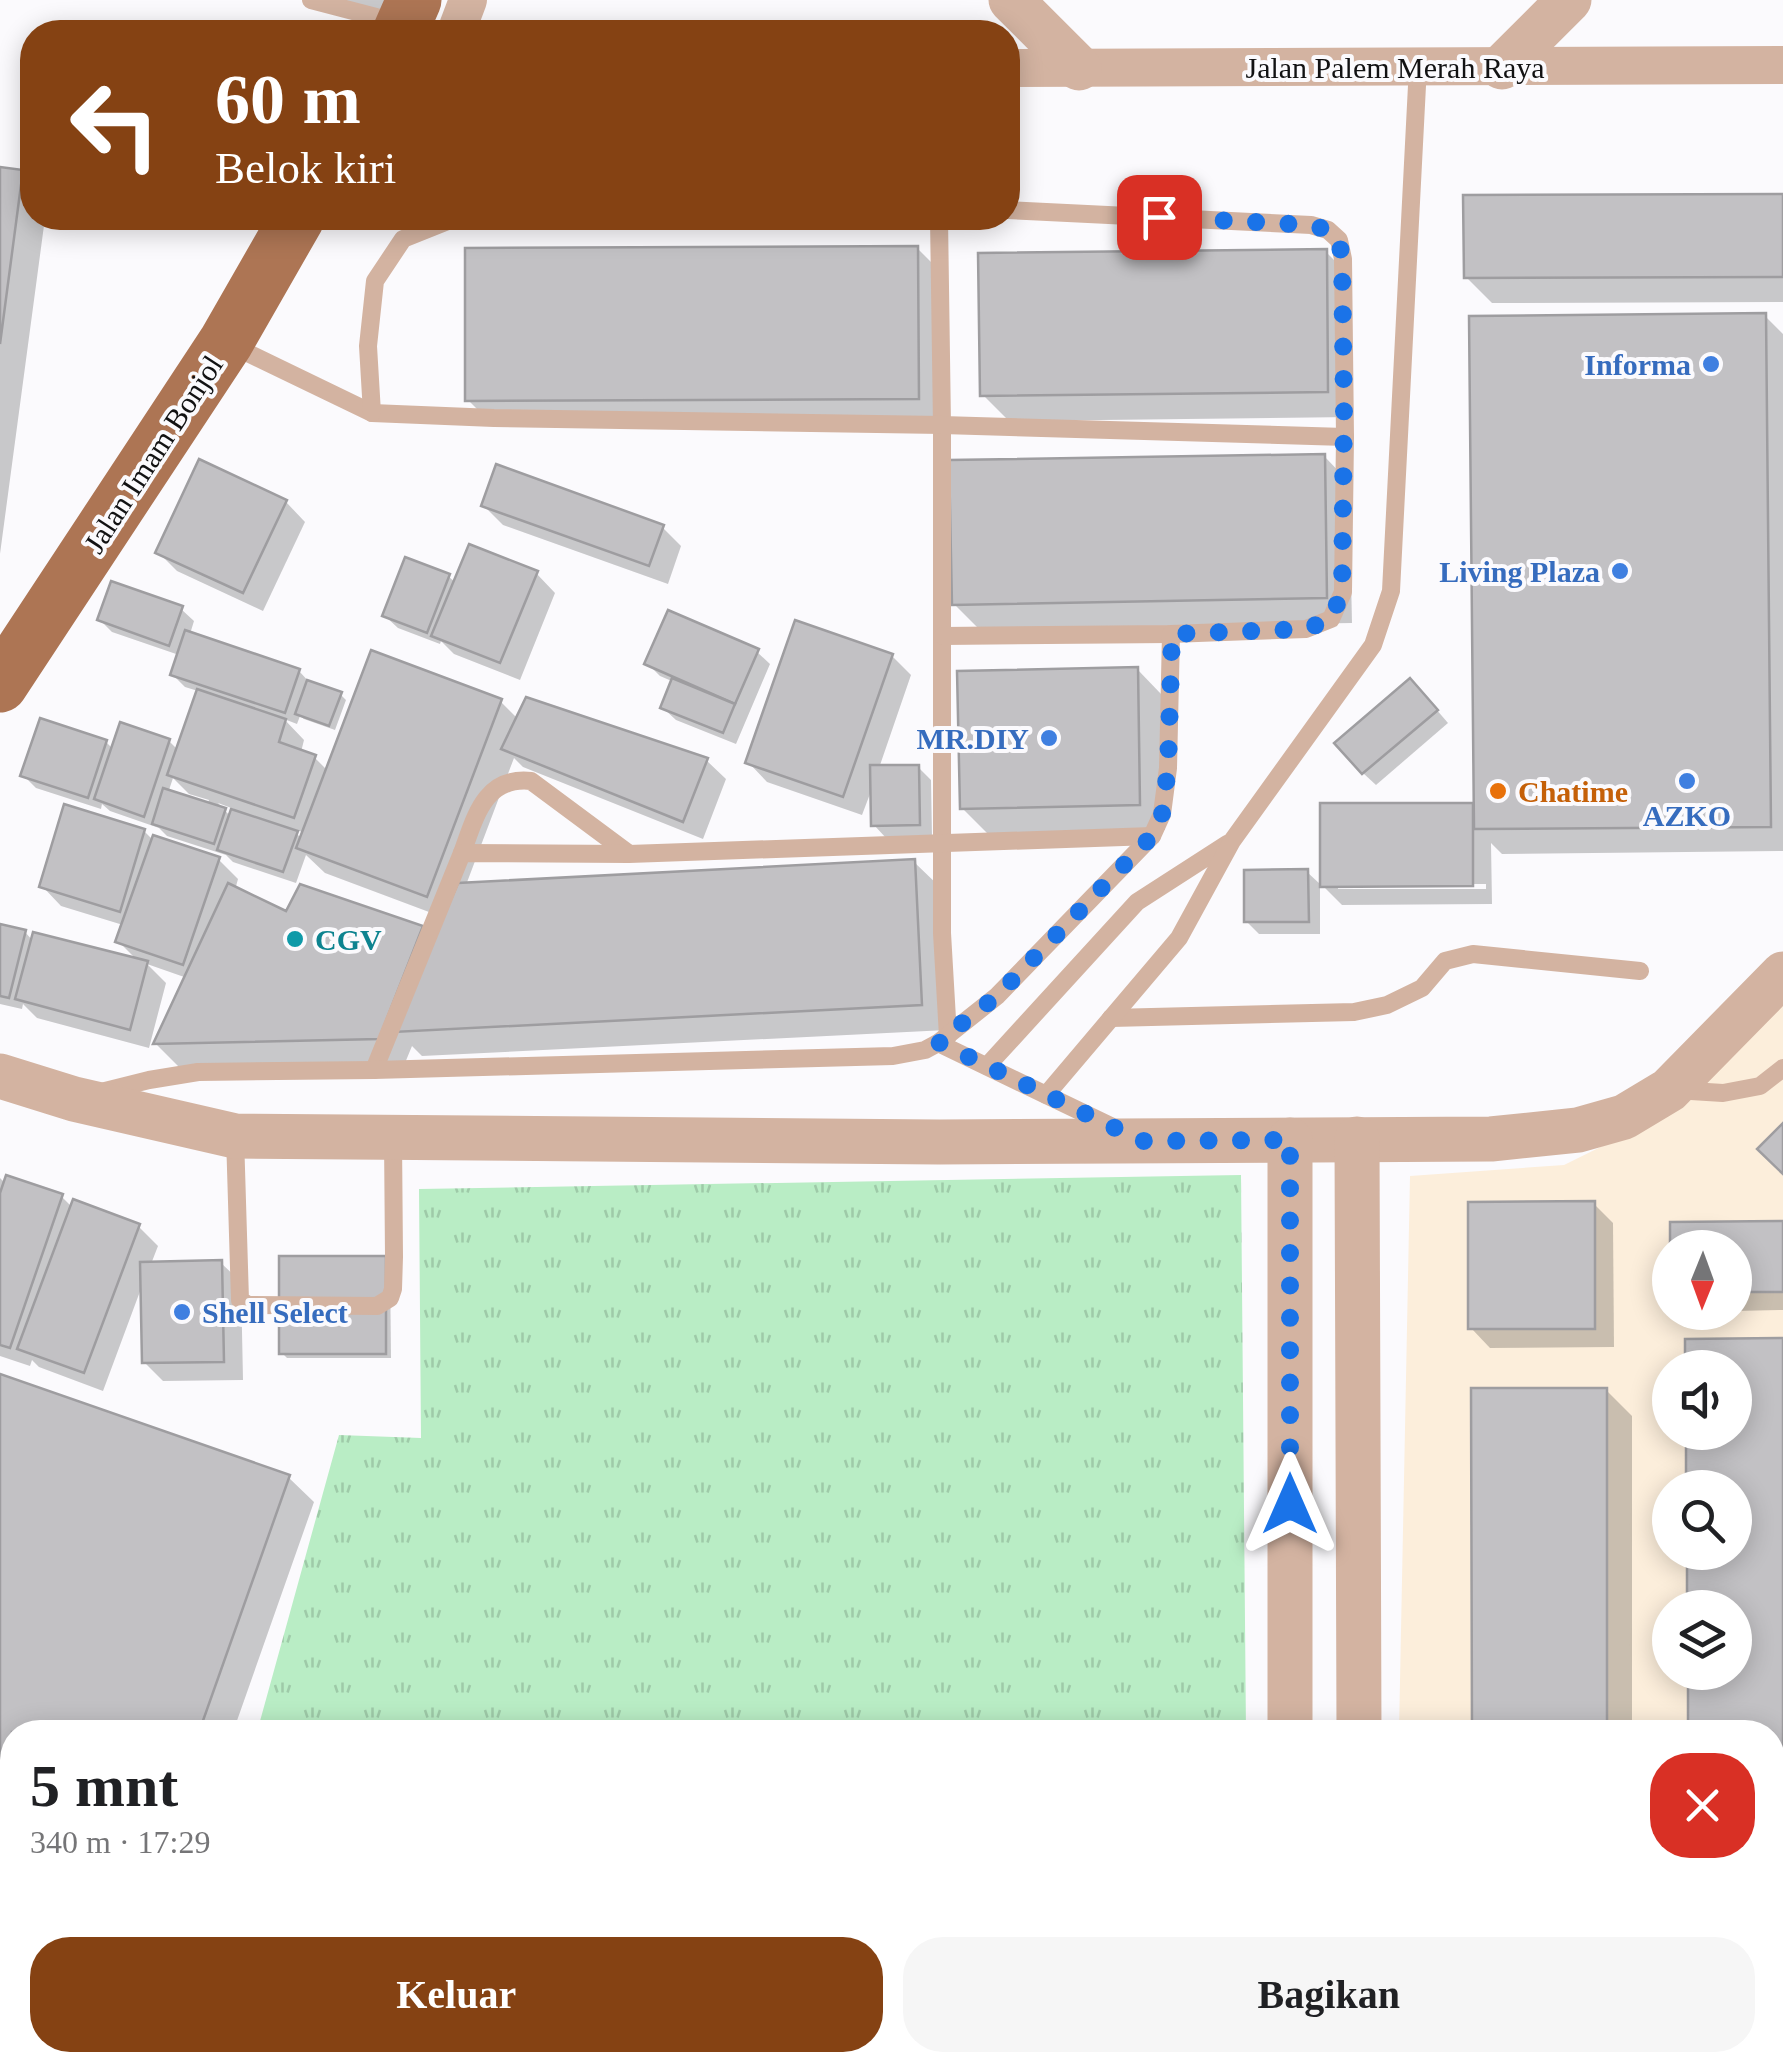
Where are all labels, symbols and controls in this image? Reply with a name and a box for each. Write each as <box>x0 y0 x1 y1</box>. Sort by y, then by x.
street label: Jalan Palem Merah Raya <box>1245 51 1545 84</box>
icon: left <box>50 60 180 190</box>
text: 60 m <box>215 61 361 138</box>
text: Belok kiri <box>215 143 396 193</box>
pin <box>1117 175 1202 260</box>
icon: arrive <box>1132 190 1187 245</box>
place label: Informa <box>1584 348 1691 381</box>
street label: Jalan Imam Bonjol <box>77 349 229 559</box>
marker: Informa <box>1700 353 1722 375</box>
place label: Living Plaza <box>1439 555 1600 588</box>
marker: Living Plaza <box>1609 560 1631 582</box>
place label: MR.DIY <box>917 722 1029 755</box>
marker: MR.DIY <box>1038 727 1060 749</box>
marker: AZKO <box>1676 770 1698 792</box>
place label: Chatime <box>1518 775 1628 808</box>
marker: Chatime <box>1487 780 1509 802</box>
place label: AZKO <box>1643 799 1731 832</box>
place label: CGV <box>315 923 382 956</box>
marker: CGV <box>284 928 306 950</box>
north arrow <box>1652 1230 1752 1330</box>
map controls <box>1652 1230 1752 1690</box>
place label: Shell Select <box>202 1296 348 1329</box>
marker: Shell Select <box>171 1301 193 1323</box>
button: sound <box>1652 1350 1752 1450</box>
position arrow <box>1238 1452 1342 1556</box>
button: search <box>1652 1470 1752 1570</box>
button: layers <box>1652 1590 1752 1690</box>
text: 5 mnt <box>30 1753 178 1819</box>
button: close <box>1650 1753 1755 1858</box>
text: 340 m · 17:29 <box>30 1824 210 1860</box>
button: Keluar <box>30 1937 883 2052</box>
button: Bagikan <box>903 1937 1755 2052</box>

